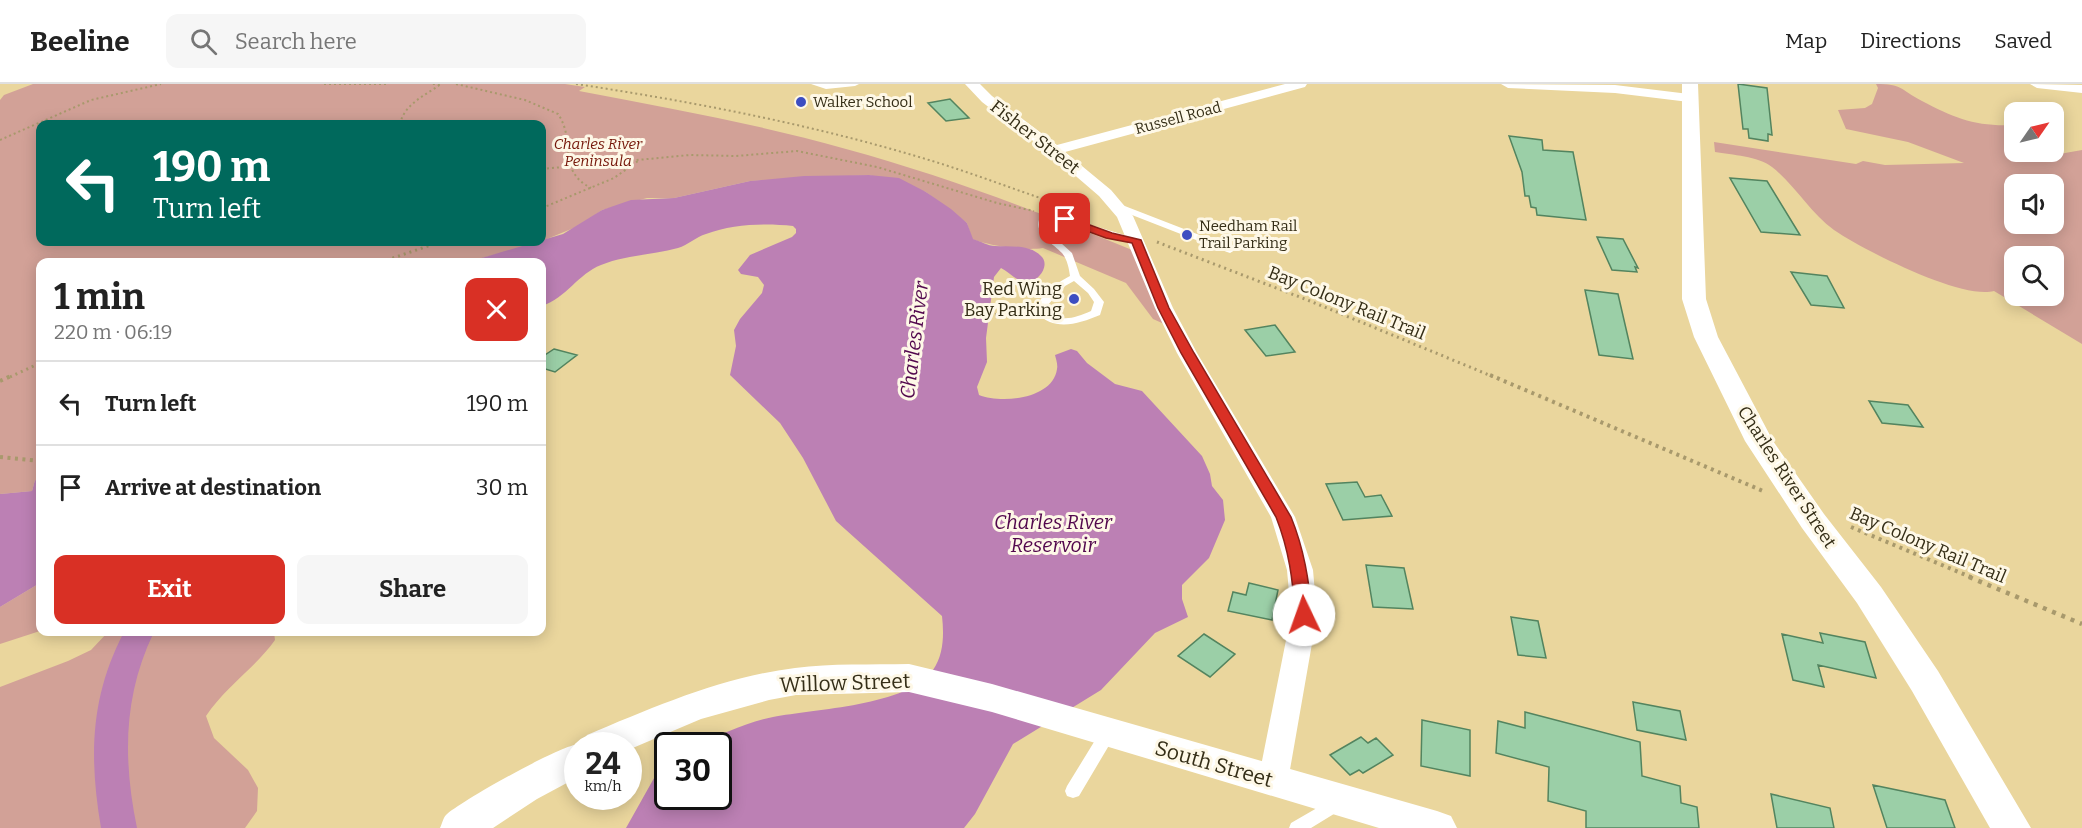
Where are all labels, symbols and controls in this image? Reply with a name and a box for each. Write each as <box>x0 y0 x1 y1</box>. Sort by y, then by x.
search box <box>166 14 586 68</box>
text: Beeline <box>30 25 130 58</box>
icon: search <box>187 25 220 58</box>
text: Search here <box>235 28 357 55</box>
text: Map <box>1785 28 1827 54</box>
text: Directions <box>1860 28 1961 54</box>
text: Saved <box>1994 28 2052 54</box>
place label: Walker School <box>813 93 913 111</box>
marker: Walker School <box>794 95 808 109</box>
street label: Fisher Street <box>986 95 1084 179</box>
street label: Russell Road <box>1133 98 1223 138</box>
north arrow <box>2004 102 2064 162</box>
map controls <box>2004 102 2064 306</box>
park label: Charles River Peninsula <box>554 135 643 170</box>
text: 190 m <box>153 142 270 192</box>
icon: left <box>54 144 132 222</box>
button: sound <box>2004 174 2064 234</box>
text: Turn left <box>153 193 261 225</box>
pin <box>1039 193 1090 244</box>
icon: arrive <box>1048 202 1081 235</box>
place label: Needham Rail Trail Parking <box>1199 217 1297 252</box>
marker: Needham Rail Trail Parking <box>1180 228 1194 242</box>
button: search <box>2004 246 2064 306</box>
street label: Bay Colony Rail Trail <box>1265 261 1429 345</box>
text: 1 min <box>54 275 145 319</box>
button: close <box>465 278 528 341</box>
place label: Red Wing Bay Parking <box>964 278 1062 321</box>
water label: Charles River <box>895 279 933 400</box>
marker: Red Wing Bay Parking <box>1067 292 1081 306</box>
text: 220 m · 06:19 <box>54 320 173 344</box>
icon: left <box>54 387 87 420</box>
text: Turn left <box>105 390 197 417</box>
text: 190 m <box>467 390 528 417</box>
street label: Charles River Street <box>1733 402 1841 553</box>
icon: arrive <box>54 471 87 504</box>
text: Arrive at destination <box>105 474 321 501</box>
text: 30 m <box>476 474 528 501</box>
street label: Bay Colony Rail Trail <box>1846 502 2010 588</box>
water label: Charles River Reservoir <box>994 510 1113 557</box>
button: Exit <box>54 555 285 624</box>
button: Share <box>297 555 528 624</box>
position arrow <box>1272 583 1336 647</box>
street label: Willow Street <box>779 668 911 698</box>
speed limit sign: 30 <box>654 732 732 810</box>
street label: South Street <box>1152 735 1276 793</box>
text: 24 <box>585 746 621 782</box>
text: km/h <box>584 777 622 795</box>

